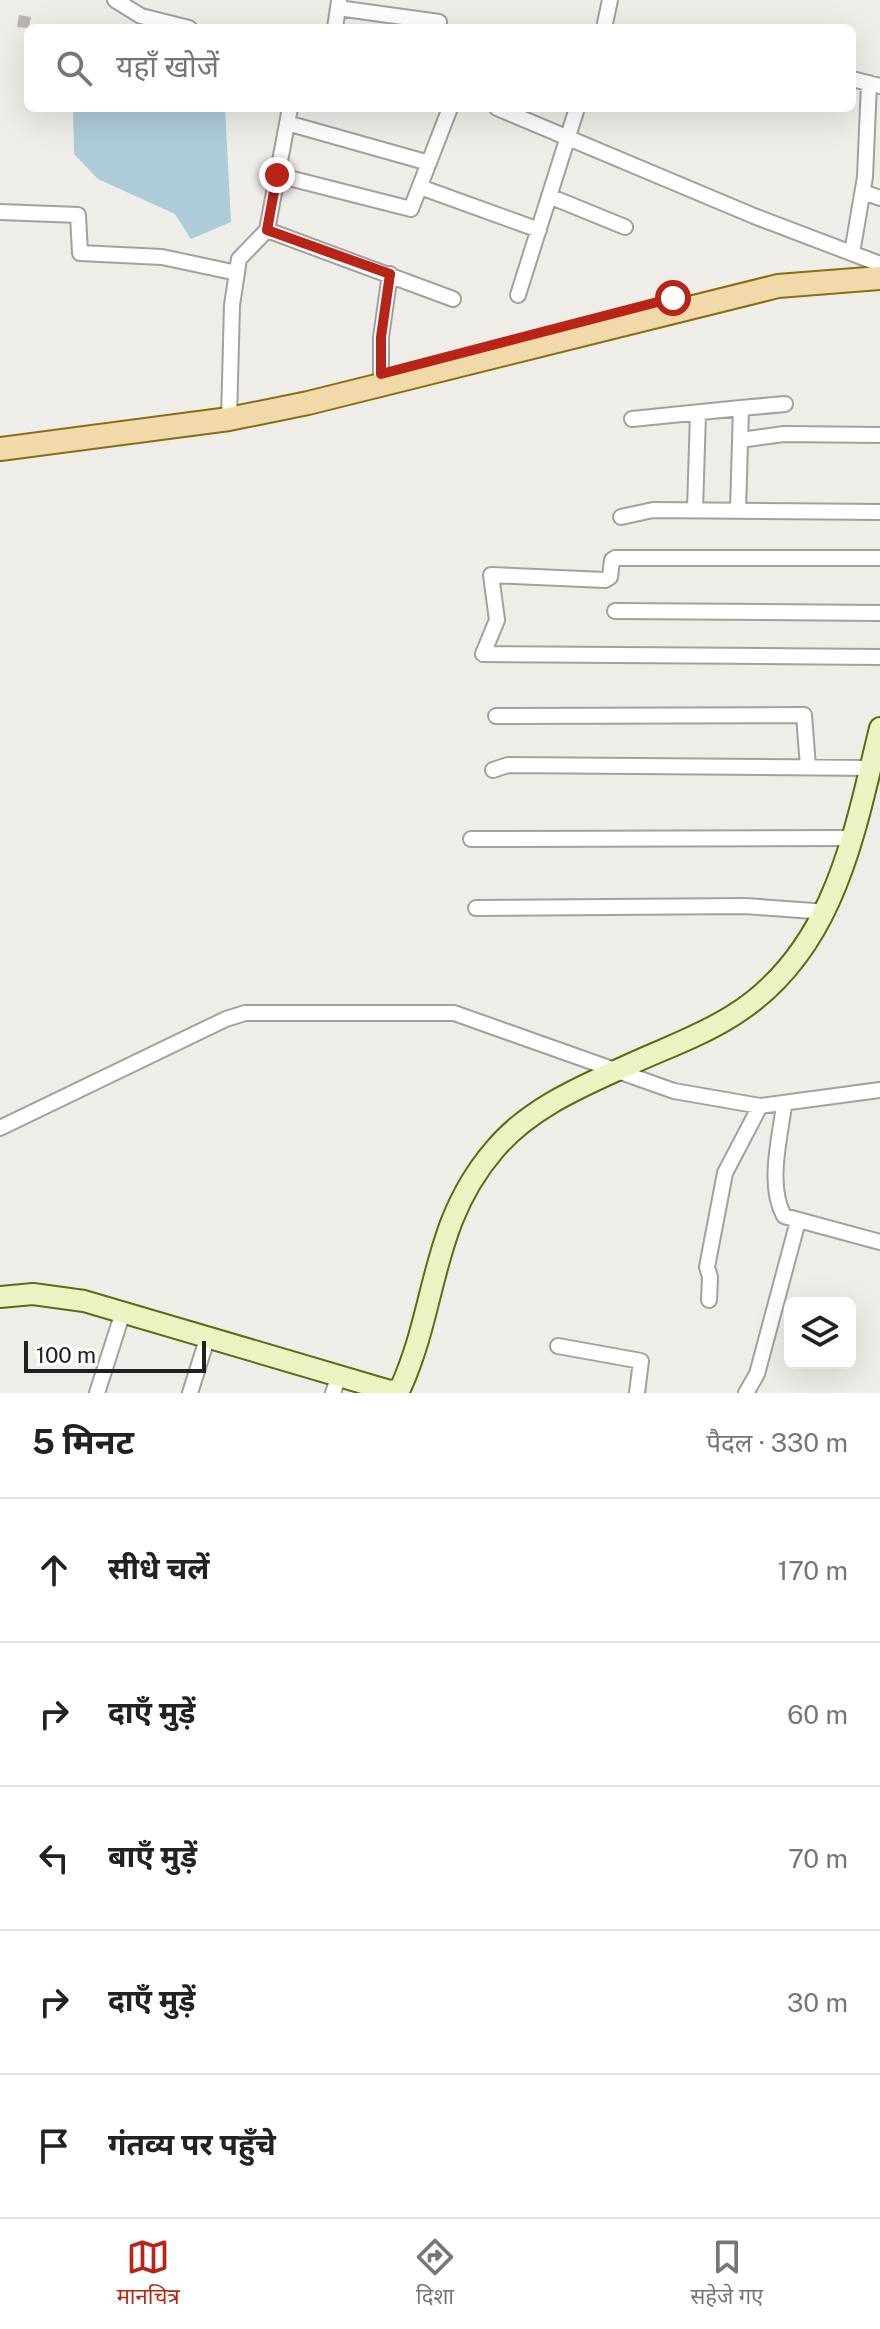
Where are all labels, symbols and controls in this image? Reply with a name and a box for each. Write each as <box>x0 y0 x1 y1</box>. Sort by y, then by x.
search box <box>24 24 856 112</box>
icon: search <box>52 46 96 90</box>
text: यहाँ खोजें <box>116 48 219 84</box>
route end <box>259 157 295 193</box>
route start <box>655 280 691 316</box>
map controls <box>784 1297 856 1369</box>
button: layers <box>784 1297 856 1369</box>
scale bar <box>24 1337 206 1373</box>
text: 100 m <box>36 1342 96 1368</box>
text: 5 मिनट <box>32 1422 134 1462</box>
text: पैदल · 330 m <box>706 1427 848 1458</box>
icon: ahead <box>32 1548 76 1592</box>
text: सीधे चलें <box>108 1550 209 1586</box>
text: 170 m <box>778 1555 848 1586</box>
icon: right <box>32 1692 76 1736</box>
text: दाएँ मुड़ें <box>108 1694 195 1730</box>
text: 60 m <box>787 1699 848 1730</box>
icon: left <box>32 1836 76 1880</box>
text: बाएँ मुड़ें <box>108 1838 197 1874</box>
text: 70 m <box>788 1843 848 1874</box>
icon: right <box>32 1980 76 2024</box>
text: दाएँ मुड़ें <box>108 1982 195 2018</box>
text: 30 m <box>787 1987 848 2018</box>
icon: arrive <box>32 2124 76 2168</box>
text: गंतव्य पर पहुँचे <box>108 2126 276 2162</box>
tab: मानचित्र <box>117 2235 180 2313</box>
tab: दिशा <box>413 2235 457 2313</box>
tab: सहेजे गए <box>690 2235 763 2313</box>

